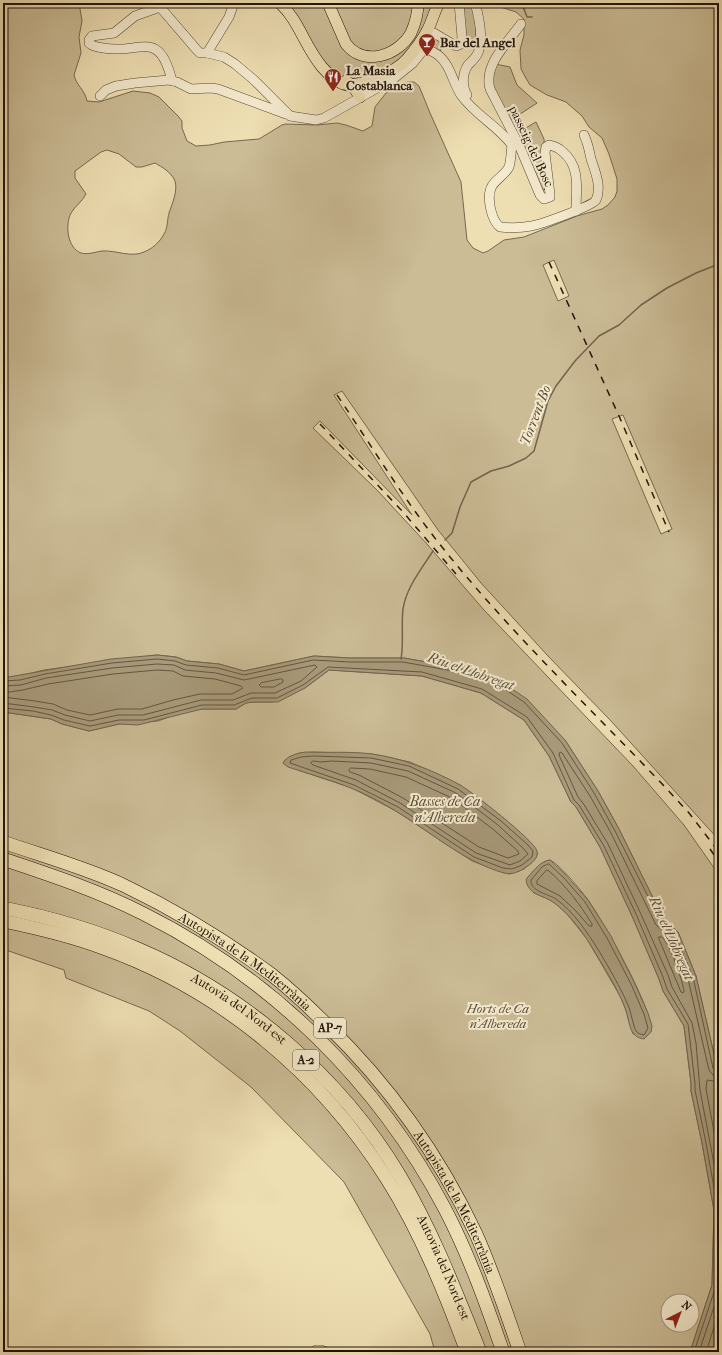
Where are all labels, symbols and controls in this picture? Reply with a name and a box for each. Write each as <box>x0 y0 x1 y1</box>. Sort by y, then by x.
bar icon: Bar del Angel <box>417 32 437 57</box>
place label: Bar del Angel <box>440 35 516 51</box>
place label: La Masia Costablanca <box>346 63 413 93</box>
restaurant icon: La Masia Costablanca <box>323 67 343 92</box>
street label: passeig del Bosc <box>506 102 557 190</box>
water label: Torrent Bo <box>516 383 555 448</box>
water label: Riu el Llobregat <box>424 648 517 694</box>
water label: Basses de Ca n'Albereda <box>409 793 480 826</box>
water label: Riu el Llobregat <box>645 893 698 984</box>
street label: Autopista de la Mediterrània <box>176 909 315 1014</box>
street label: Autovia del Nord-est <box>188 969 290 1047</box>
park label: Horts de Ca n'Albereda <box>466 1001 529 1031</box>
road number: AP-7 <box>314 1018 346 1038</box>
road number: A-2 <box>293 1050 319 1070</box>
street label: Autopista de la Mediterrània <box>410 1127 499 1276</box>
street label: Autovia del Nord-est <box>414 1211 474 1323</box>
north arrow <box>660 1293 700 1333</box>
text: N <box>679 1298 694 1314</box>

